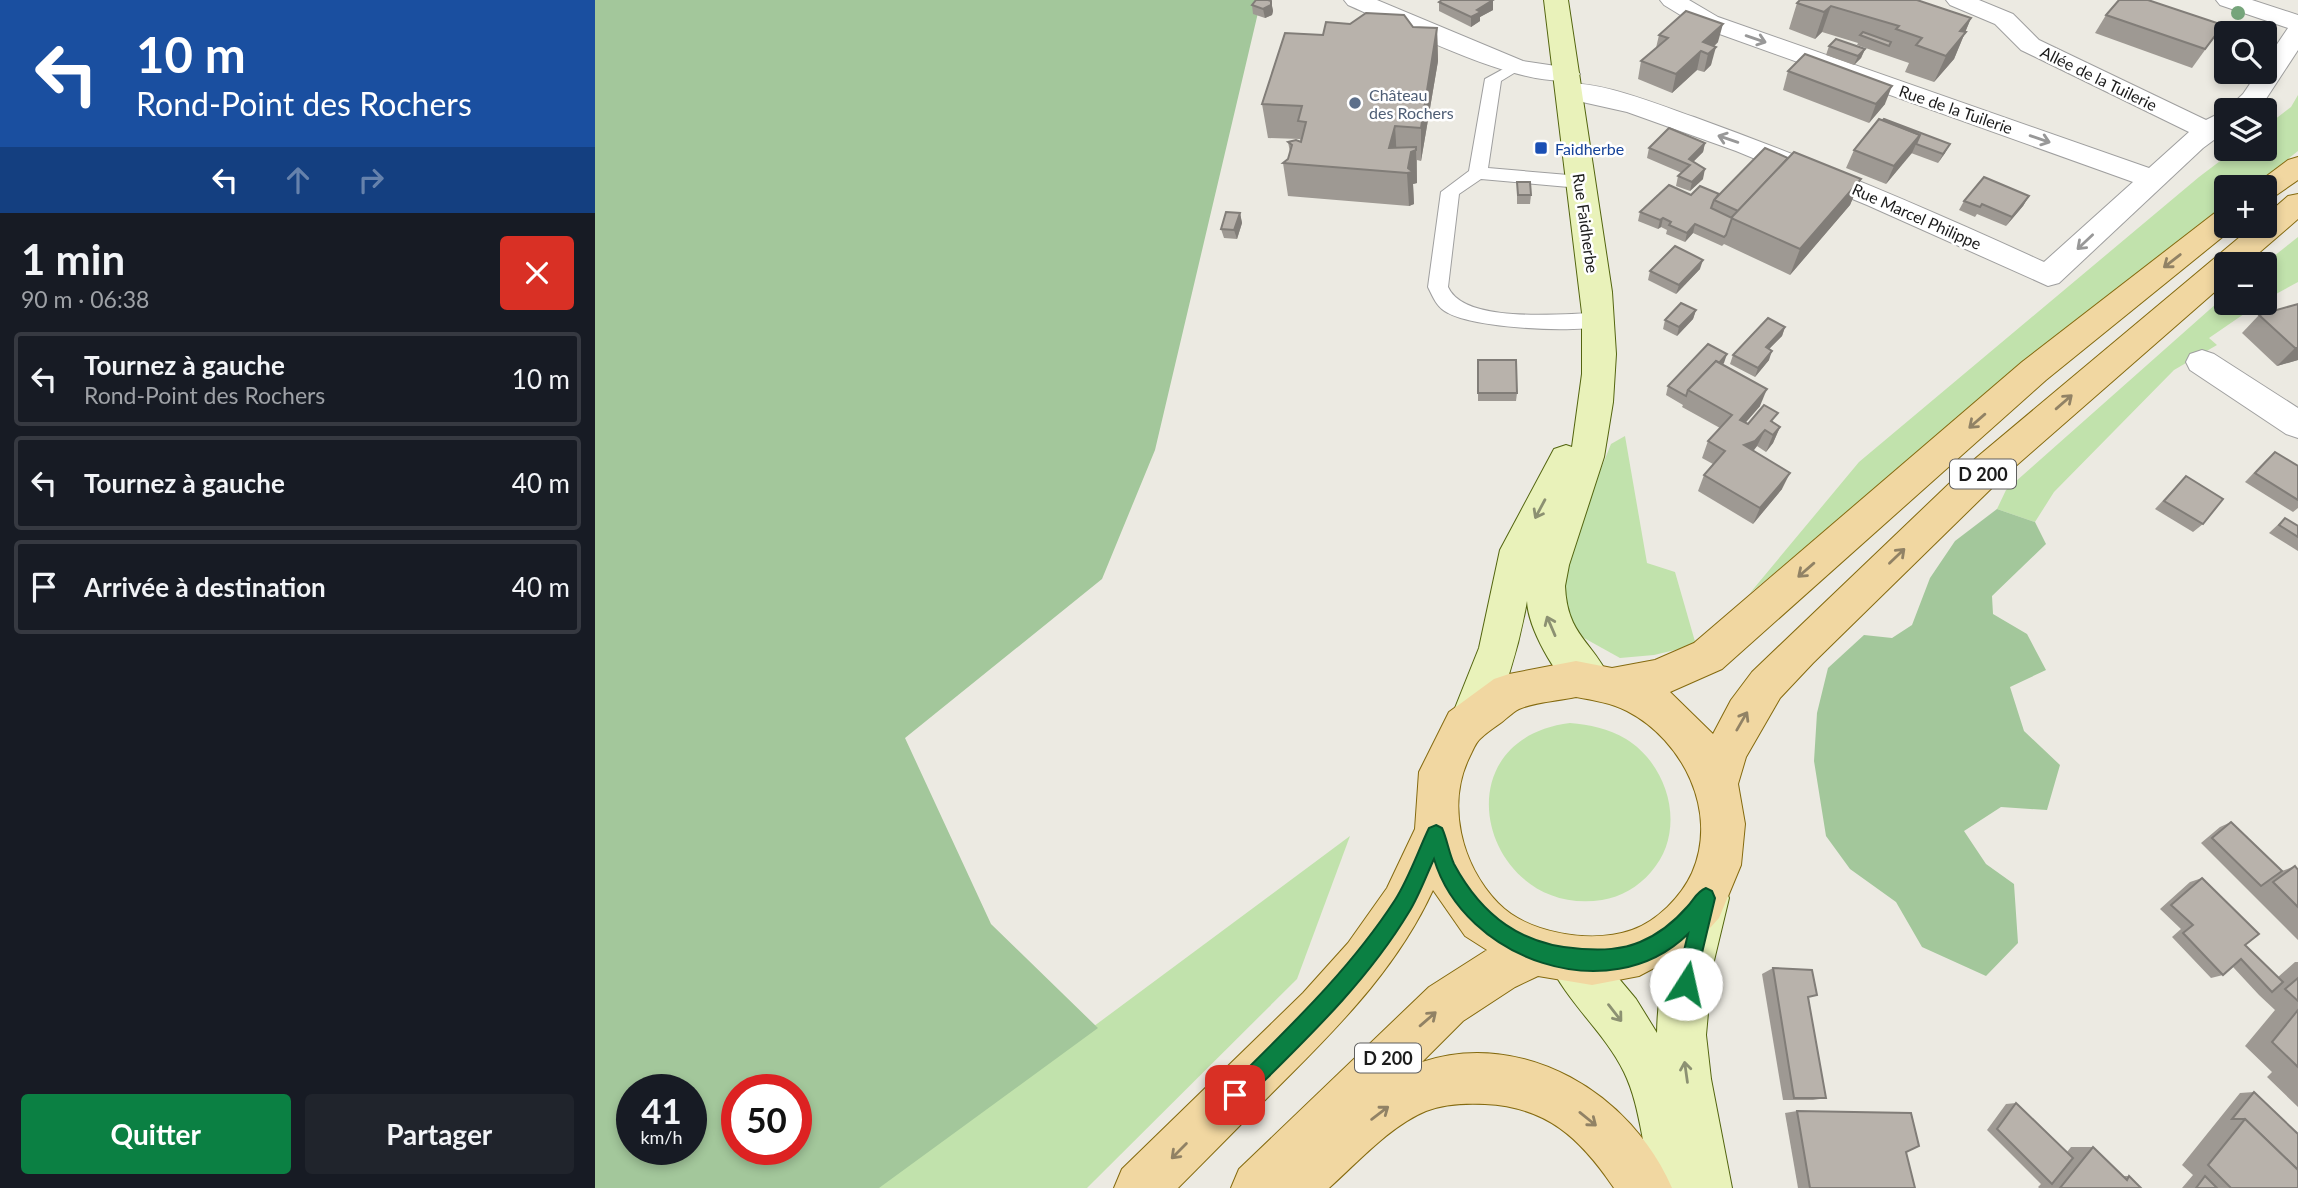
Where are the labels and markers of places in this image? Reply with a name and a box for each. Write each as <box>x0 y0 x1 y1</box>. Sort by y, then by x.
place label: Château des Rochers <box>1369 85 1454 122</box>
marker: Château des Rochers <box>1347 95 1363 111</box>
place label: Faidherbe <box>1555 139 1624 158</box>
marker: Faidherbe <box>1533 140 1549 156</box>
pin <box>1205 1065 1265 1125</box>

